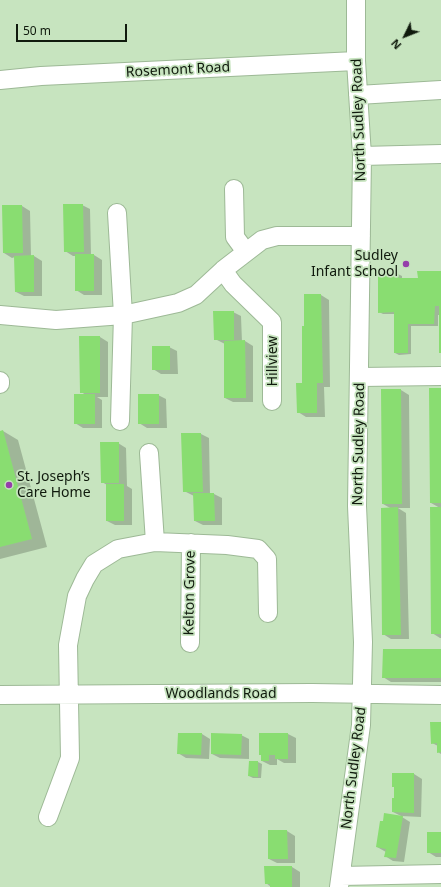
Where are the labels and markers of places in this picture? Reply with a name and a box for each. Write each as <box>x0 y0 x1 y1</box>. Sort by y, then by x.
place label: Sudley Infant School <box>311 248 398 280</box>
marker: Sudley Infant School <box>401 259 411 269</box>
place label: St. Joseph’s Care Home <box>17 469 91 502</box>
marker: St. Joseph’s Care Home <box>4 480 14 490</box>

